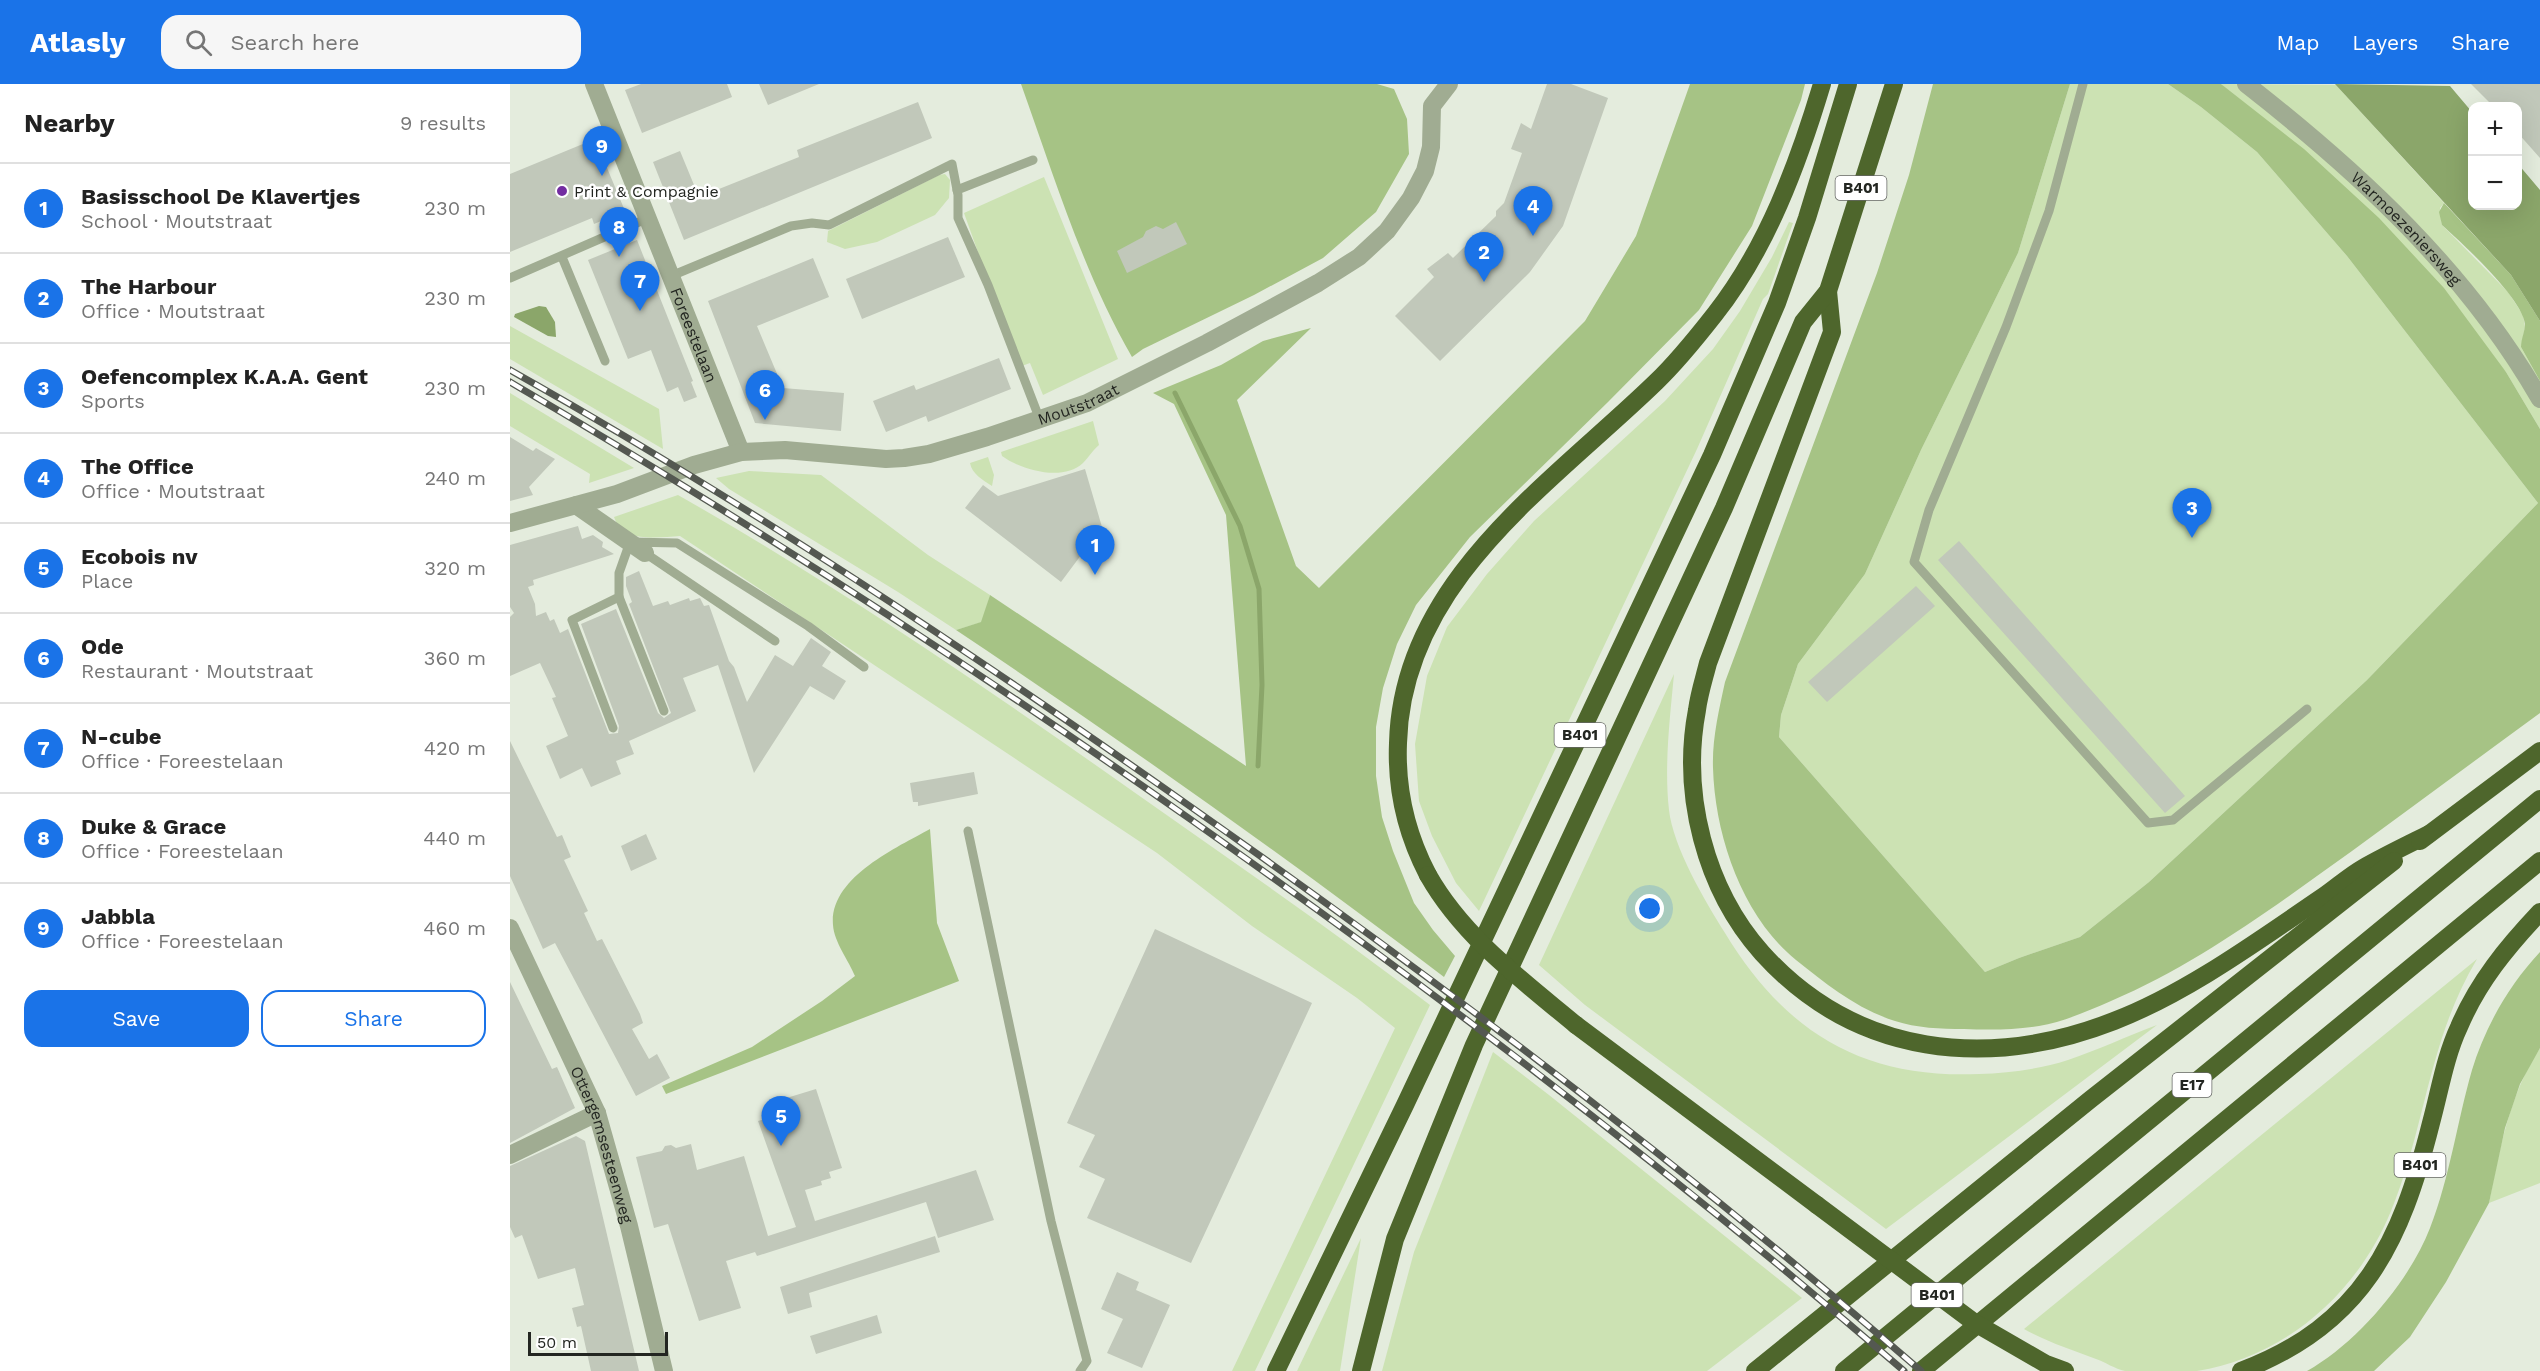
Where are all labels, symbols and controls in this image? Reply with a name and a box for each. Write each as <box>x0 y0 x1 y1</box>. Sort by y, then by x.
search box <box>161 15 581 69</box>
text: Atlasly <box>30 26 125 59</box>
icon: search <box>182 26 215 59</box>
text: Search here <box>230 30 359 55</box>
text: Map <box>2276 30 2319 55</box>
text: Layers <box>2352 30 2418 55</box>
text: Share <box>2451 30 2510 55</box>
map controls <box>2468 102 2522 210</box>
button: + <box>2468 102 2522 156</box>
text: Nearby <box>24 108 115 138</box>
text: 9 results <box>400 111 486 135</box>
pin: 9 <box>582 126 622 176</box>
button: − <box>2468 156 2522 210</box>
street label: Warmoezeniersweg <box>2347 168 2466 289</box>
road number: B401 <box>1836 176 1886 200</box>
place label: Print & Compagnie <box>574 182 719 201</box>
text: Basisschool De Klavertjes <box>81 184 360 209</box>
marker: Print & Compagnie <box>555 184 569 198</box>
pin: 4 <box>1514 186 1552 236</box>
text: 1 <box>39 196 48 220</box>
text: 230 m <box>424 196 486 220</box>
pin: 8 <box>600 208 638 257</box>
text: School · Moutstraat <box>81 209 272 233</box>
pin: 2 <box>1464 232 1504 282</box>
pin: 7 <box>620 262 660 311</box>
text: The Harbour <box>81 274 216 299</box>
street label: Foreestelaan <box>666 285 721 385</box>
text: 2 <box>38 286 49 310</box>
text: 230 m <box>424 286 486 310</box>
text: Office · Moutstraat <box>81 299 265 323</box>
text: Oefencomplex K.A.A. Gent <box>81 364 368 389</box>
pin: 6 <box>746 370 784 420</box>
text: 3 <box>38 376 49 400</box>
text: 230 m <box>424 376 486 400</box>
street label: Moutstraat <box>1035 380 1122 429</box>
text: Sports <box>81 389 145 413</box>
text: The Office <box>81 454 194 479</box>
text: 4 <box>37 466 50 490</box>
text: 240 m <box>424 466 486 490</box>
text: Office · Moutstraat <box>81 479 265 503</box>
pin: 3 <box>2172 488 2212 538</box>
pin: 1 <box>1076 526 1114 575</box>
text: Ecobois nv <box>81 544 197 569</box>
text: 5 <box>38 556 49 580</box>
text: 320 m <box>424 556 486 580</box>
text: Place <box>81 569 133 593</box>
text: Ode <box>81 634 124 659</box>
text: 6 <box>37 646 50 670</box>
text: 360 m <box>424 646 486 670</box>
text: Restaurant · Moutstraat <box>81 659 313 683</box>
road number: B401 <box>1554 723 1606 747</box>
text: N-cube <box>81 724 162 749</box>
text: 7 <box>37 736 50 760</box>
text: 420 m <box>424 736 486 760</box>
text: Office · Foreestelaan <box>81 749 284 773</box>
text: Duke & Grace <box>81 814 226 839</box>
text: 8 <box>37 826 50 850</box>
text: 440 m <box>423 826 486 850</box>
text: Office · Foreestelaan <box>81 839 284 863</box>
your location <box>1635 894 1664 923</box>
text: Jabbla <box>81 904 155 929</box>
text: 9 <box>37 916 50 940</box>
text: 460 m <box>423 916 486 940</box>
text: Office · Foreestelaan <box>81 929 284 953</box>
button: Save <box>24 990 249 1047</box>
button: Share <box>261 990 486 1047</box>
street label: Ottergemsesteenweg <box>566 1063 637 1226</box>
road number: E17 <box>2172 1073 2212 1097</box>
pin: 5 <box>762 1096 800 1146</box>
road number: B401 <box>2394 1153 2446 1177</box>
road number: B401 <box>1912 1283 1962 1307</box>
scale bar <box>528 1329 668 1356</box>
text: 50 m <box>537 1333 577 1352</box>

